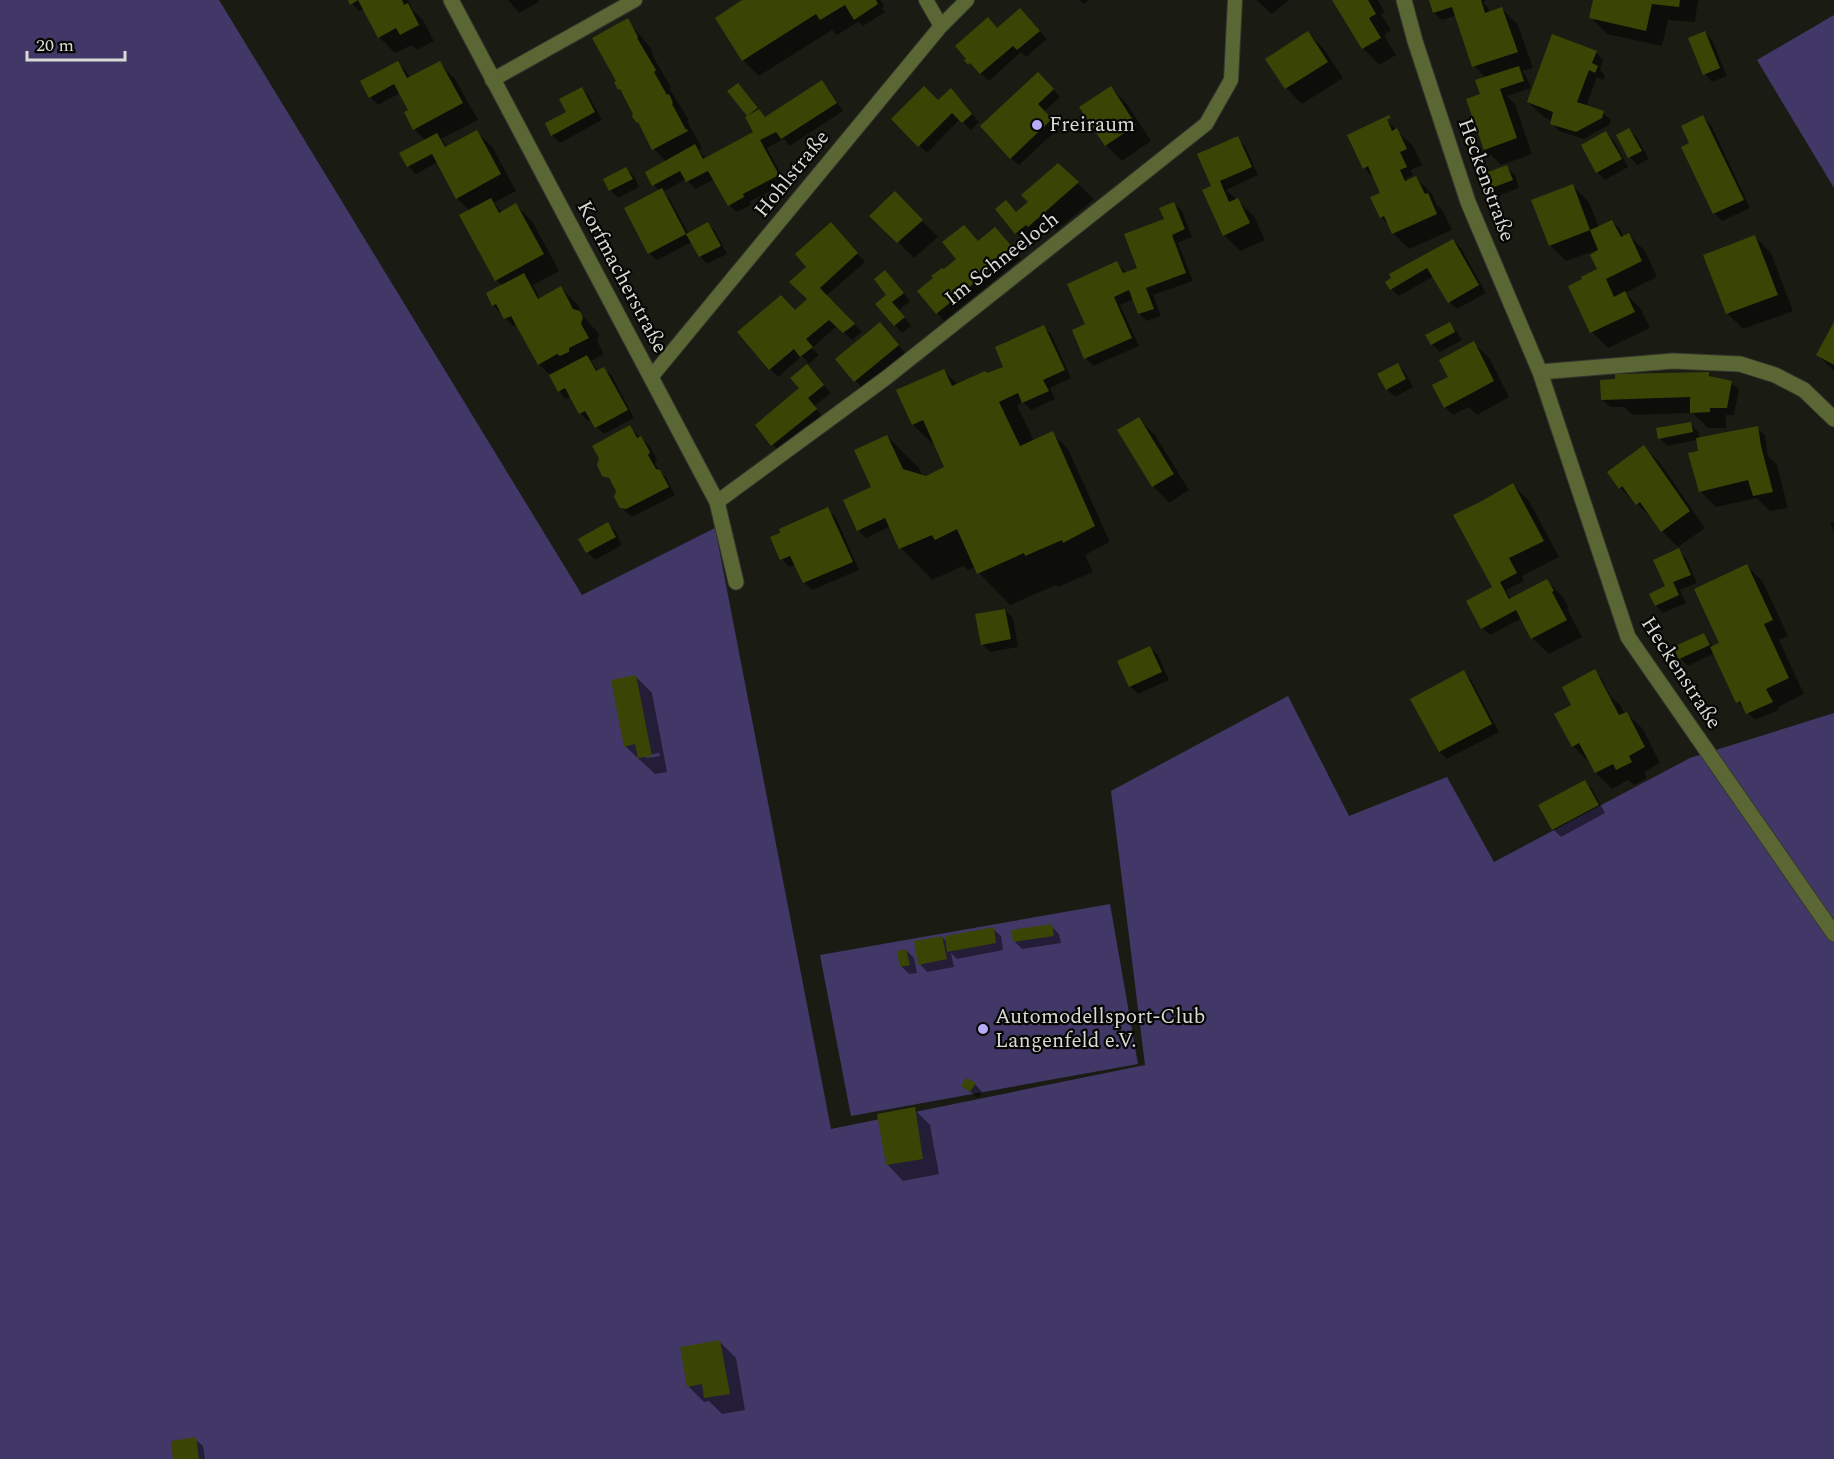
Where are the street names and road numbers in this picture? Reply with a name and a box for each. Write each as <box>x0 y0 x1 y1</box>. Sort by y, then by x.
street label: Heckenstraße <box>1449 114 1523 246</box>
street label: Hohlstraße <box>747 123 837 225</box>
street label: Korfmacherstraße <box>568 195 676 359</box>
street label: Im Schneeloch <box>938 204 1066 314</box>
street label: Heckenstraße <box>1632 610 1730 736</box>

